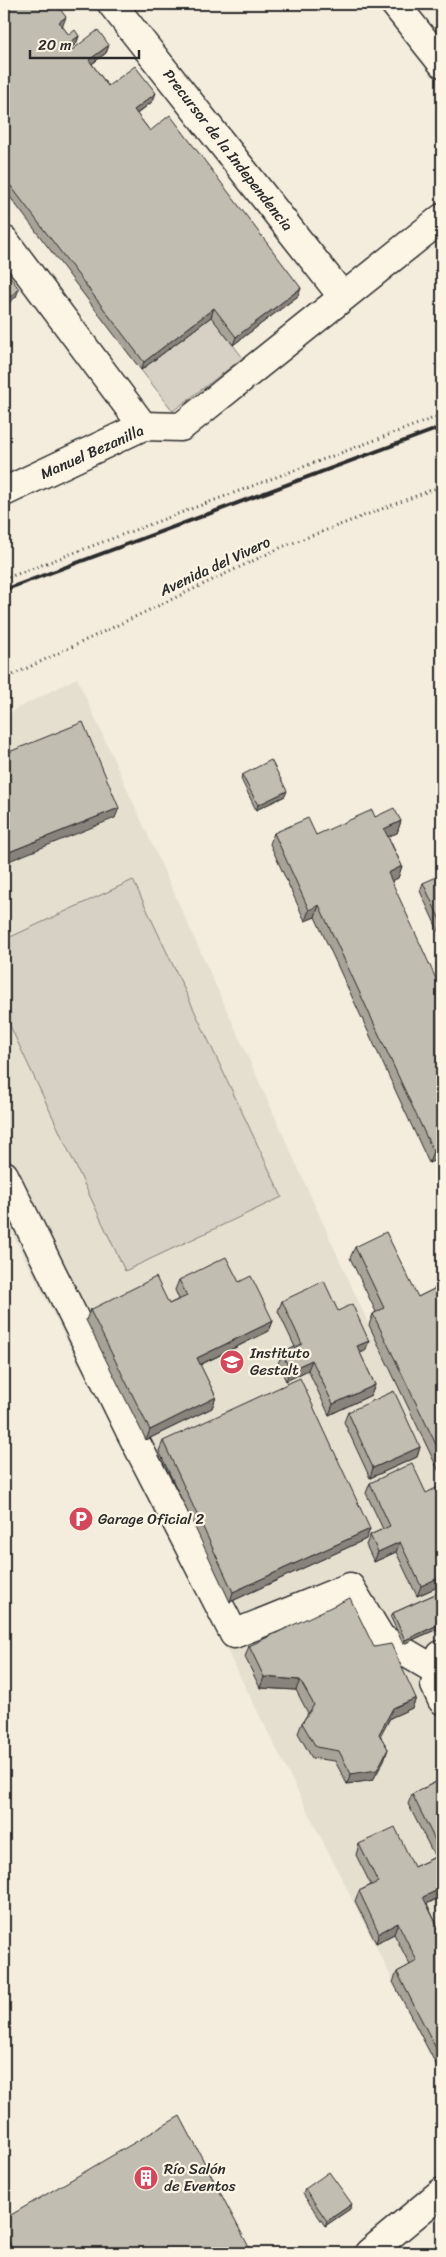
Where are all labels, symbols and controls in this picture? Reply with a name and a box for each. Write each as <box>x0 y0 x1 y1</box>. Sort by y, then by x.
scale bar <box>30 28 139 60</box>
text: 20 m <box>38 32 72 58</box>
street label: Precursor de la Independencia <box>156 63 300 237</box>
street label: Manuel Bezanilla <box>36 417 149 487</box>
street label: Avenida del Vivero <box>154 529 275 604</box>
place label: Instituto Gestalt <box>249 1340 310 1383</box>
school or university icon: Instituto Gestalt <box>219 1349 245 1375</box>
parking icon: Garage Oficial 2 <box>68 1506 94 1532</box>
place label: Garage Oficial 2 <box>98 1506 204 1532</box>
place label: Río Salón de Eventos <box>164 2156 236 2199</box>
building icon: Río Salón de Eventos <box>133 2165 159 2191</box>

